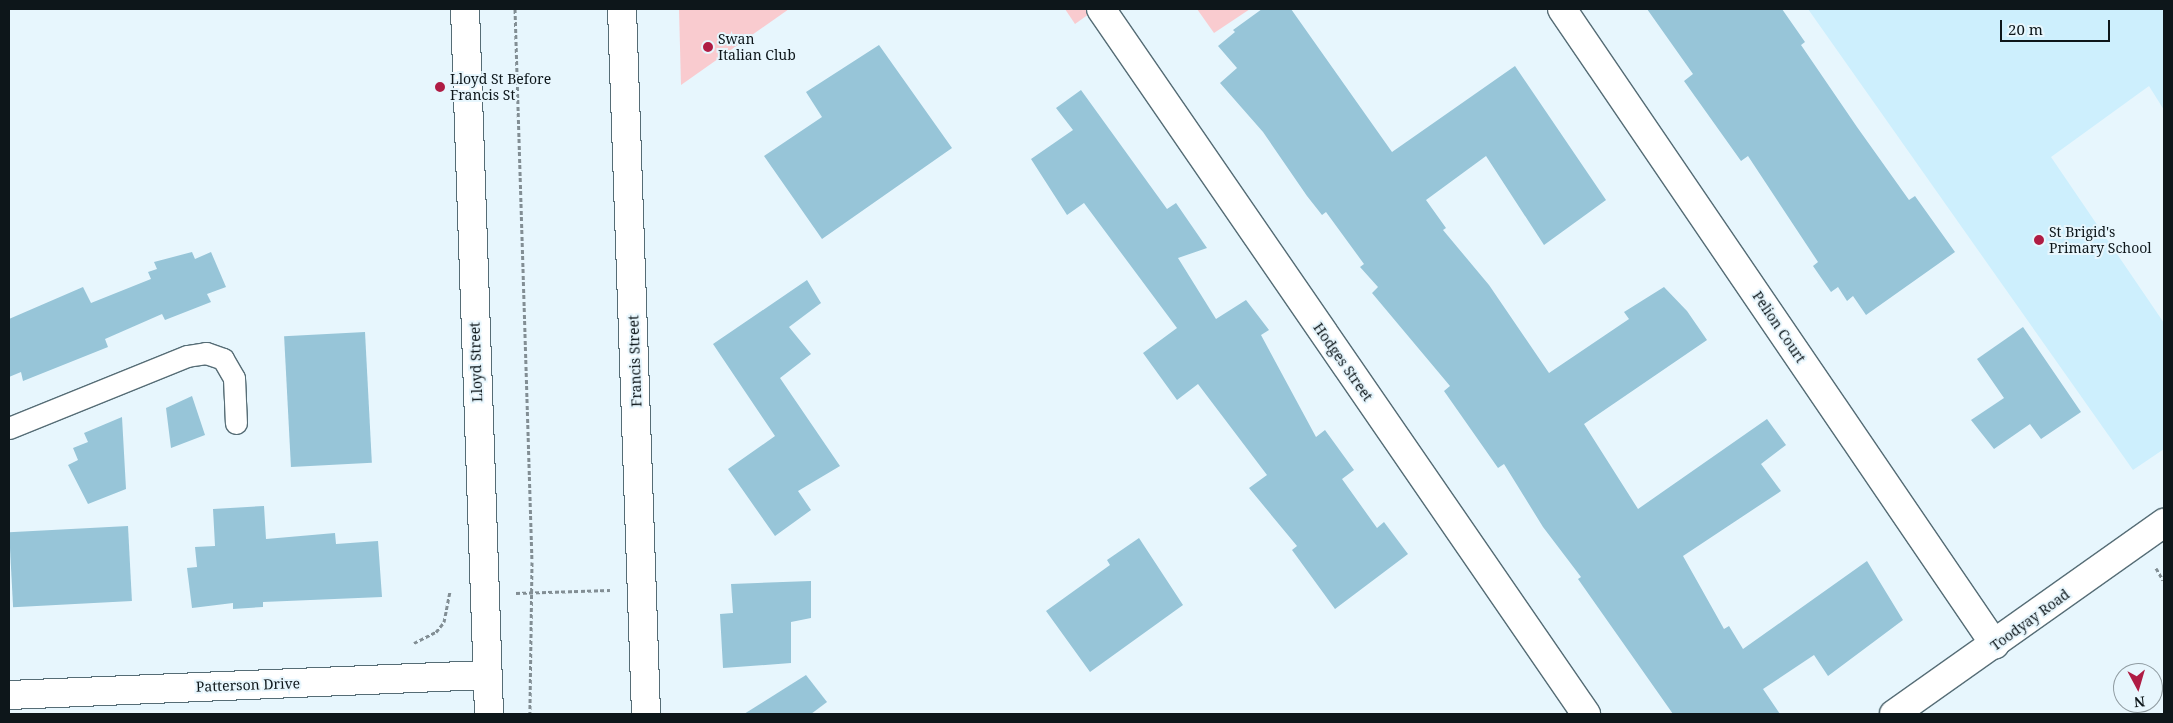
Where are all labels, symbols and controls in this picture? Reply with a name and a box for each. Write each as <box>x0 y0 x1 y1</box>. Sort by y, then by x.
scale bar <box>2003 10 2113 42</box>
text: 20 m <box>2008 19 2043 39</box>
place label: Swan Italian Club <box>718 31 796 64</box>
marker: Swan Italian Club <box>702 41 714 53</box>
place label: Lloyd St Before Francis St <box>450 71 551 104</box>
marker: Lloyd St Before Francis St <box>434 81 446 93</box>
place label: St Brigid's Primary School <box>2049 224 2152 256</box>
marker: St Brigid's Primary School <box>2033 234 2045 246</box>
street label: Pelion Court <box>1749 288 1809 366</box>
street label: Francis Street <box>625 315 645 407</box>
street label: Hodges Street <box>1310 320 1376 404</box>
street label: Lloyd Street <box>466 322 486 402</box>
street label: Toodyay Road <box>1987 586 2073 654</box>
north arrow <box>2113 663 2163 713</box>
street label: Patterson Drive <box>196 675 300 695</box>
text: N <box>2133 692 2146 712</box>

